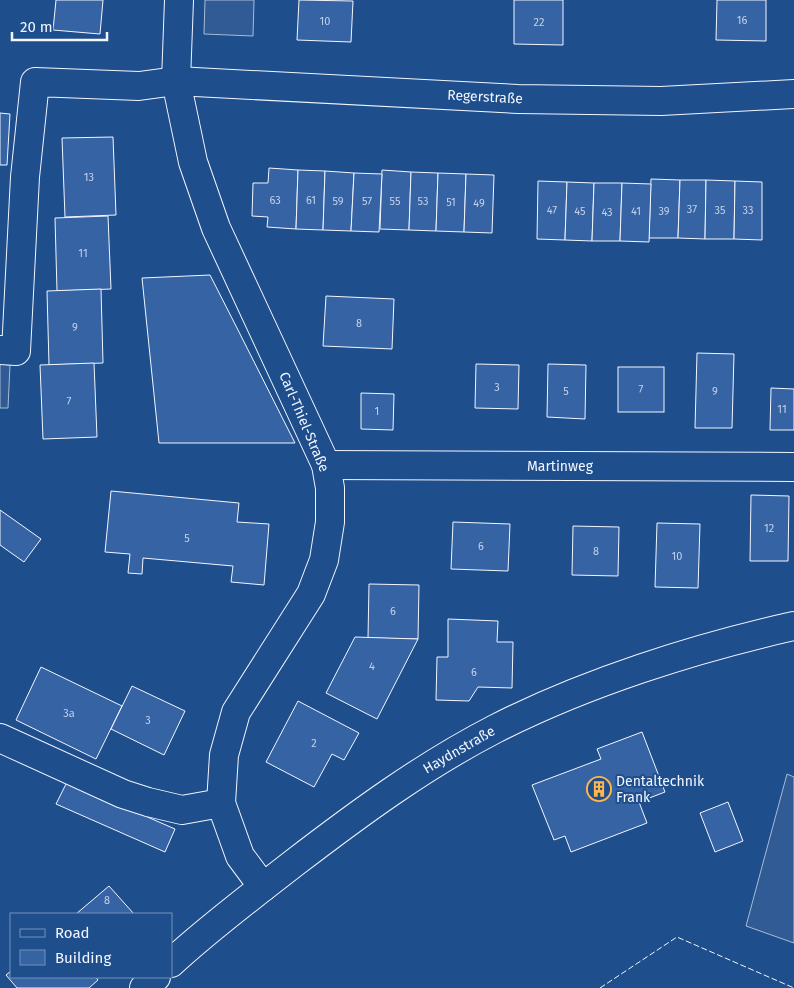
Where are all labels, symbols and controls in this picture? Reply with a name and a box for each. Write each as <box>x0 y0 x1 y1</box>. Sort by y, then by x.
scale bar <box>12 10 108 42</box>
house number: 16 <box>737 14 747 27</box>
house number: 10 <box>320 15 330 28</box>
house number: 22 <box>534 16 544 29</box>
text: 20 m <box>20 18 53 36</box>
street label: Regerstraße <box>447 87 523 107</box>
house number: 13 <box>84 171 94 184</box>
house number: 63 <box>269 194 281 207</box>
house number: 61 <box>306 194 316 207</box>
house number: 59 <box>332 195 344 208</box>
house number: 57 <box>362 195 372 208</box>
house number: 55 <box>390 195 401 208</box>
house number: 53 <box>418 195 428 208</box>
house number: 51 <box>446 196 456 209</box>
house number: 49 <box>473 197 485 210</box>
house number: 37 <box>687 203 697 216</box>
house number: 47 <box>547 204 557 217</box>
house number: 35 <box>715 204 726 217</box>
house number: 33 <box>743 204 753 217</box>
house number: 45 <box>574 205 586 218</box>
house number: 41 <box>631 205 641 218</box>
house number: 39 <box>658 205 670 218</box>
house number: 43 <box>601 206 613 219</box>
house number: 11 <box>78 247 88 260</box>
house number: 8 <box>356 317 362 330</box>
house number: 9 <box>72 321 78 334</box>
street label: Carl-Thiel-Straße <box>275 370 333 474</box>
house number: 3 <box>494 381 500 394</box>
house number: 7 <box>639 383 644 396</box>
house number: 5 <box>563 385 569 398</box>
house number: 9 <box>712 385 718 398</box>
house number: 7 <box>67 395 72 408</box>
house number: 11 <box>777 403 787 416</box>
house number: 1 <box>375 405 379 418</box>
street label: Martinweg <box>527 458 594 475</box>
house number: 12 <box>764 522 774 535</box>
house number: 5 <box>184 532 190 545</box>
house number: 6 <box>478 540 484 553</box>
house number: 8 <box>593 545 599 558</box>
house number: 10 <box>672 550 682 563</box>
house number: 6 <box>390 605 396 618</box>
house number: 4 <box>369 660 375 673</box>
house number: 6 <box>471 666 477 679</box>
house number: 3a <box>63 707 75 720</box>
house number: 3 <box>145 714 151 727</box>
street label: Haydnstraße <box>420 723 498 777</box>
house number: 2 <box>311 737 317 750</box>
place label: Dentaltechnik Frank <box>616 773 705 806</box>
building icon: Dentaltechnik Frank <box>586 776 612 802</box>
house number: 8 <box>104 894 110 907</box>
legend <box>10 913 172 978</box>
text: Road <box>55 924 90 942</box>
text: Building <box>55 949 111 967</box>

